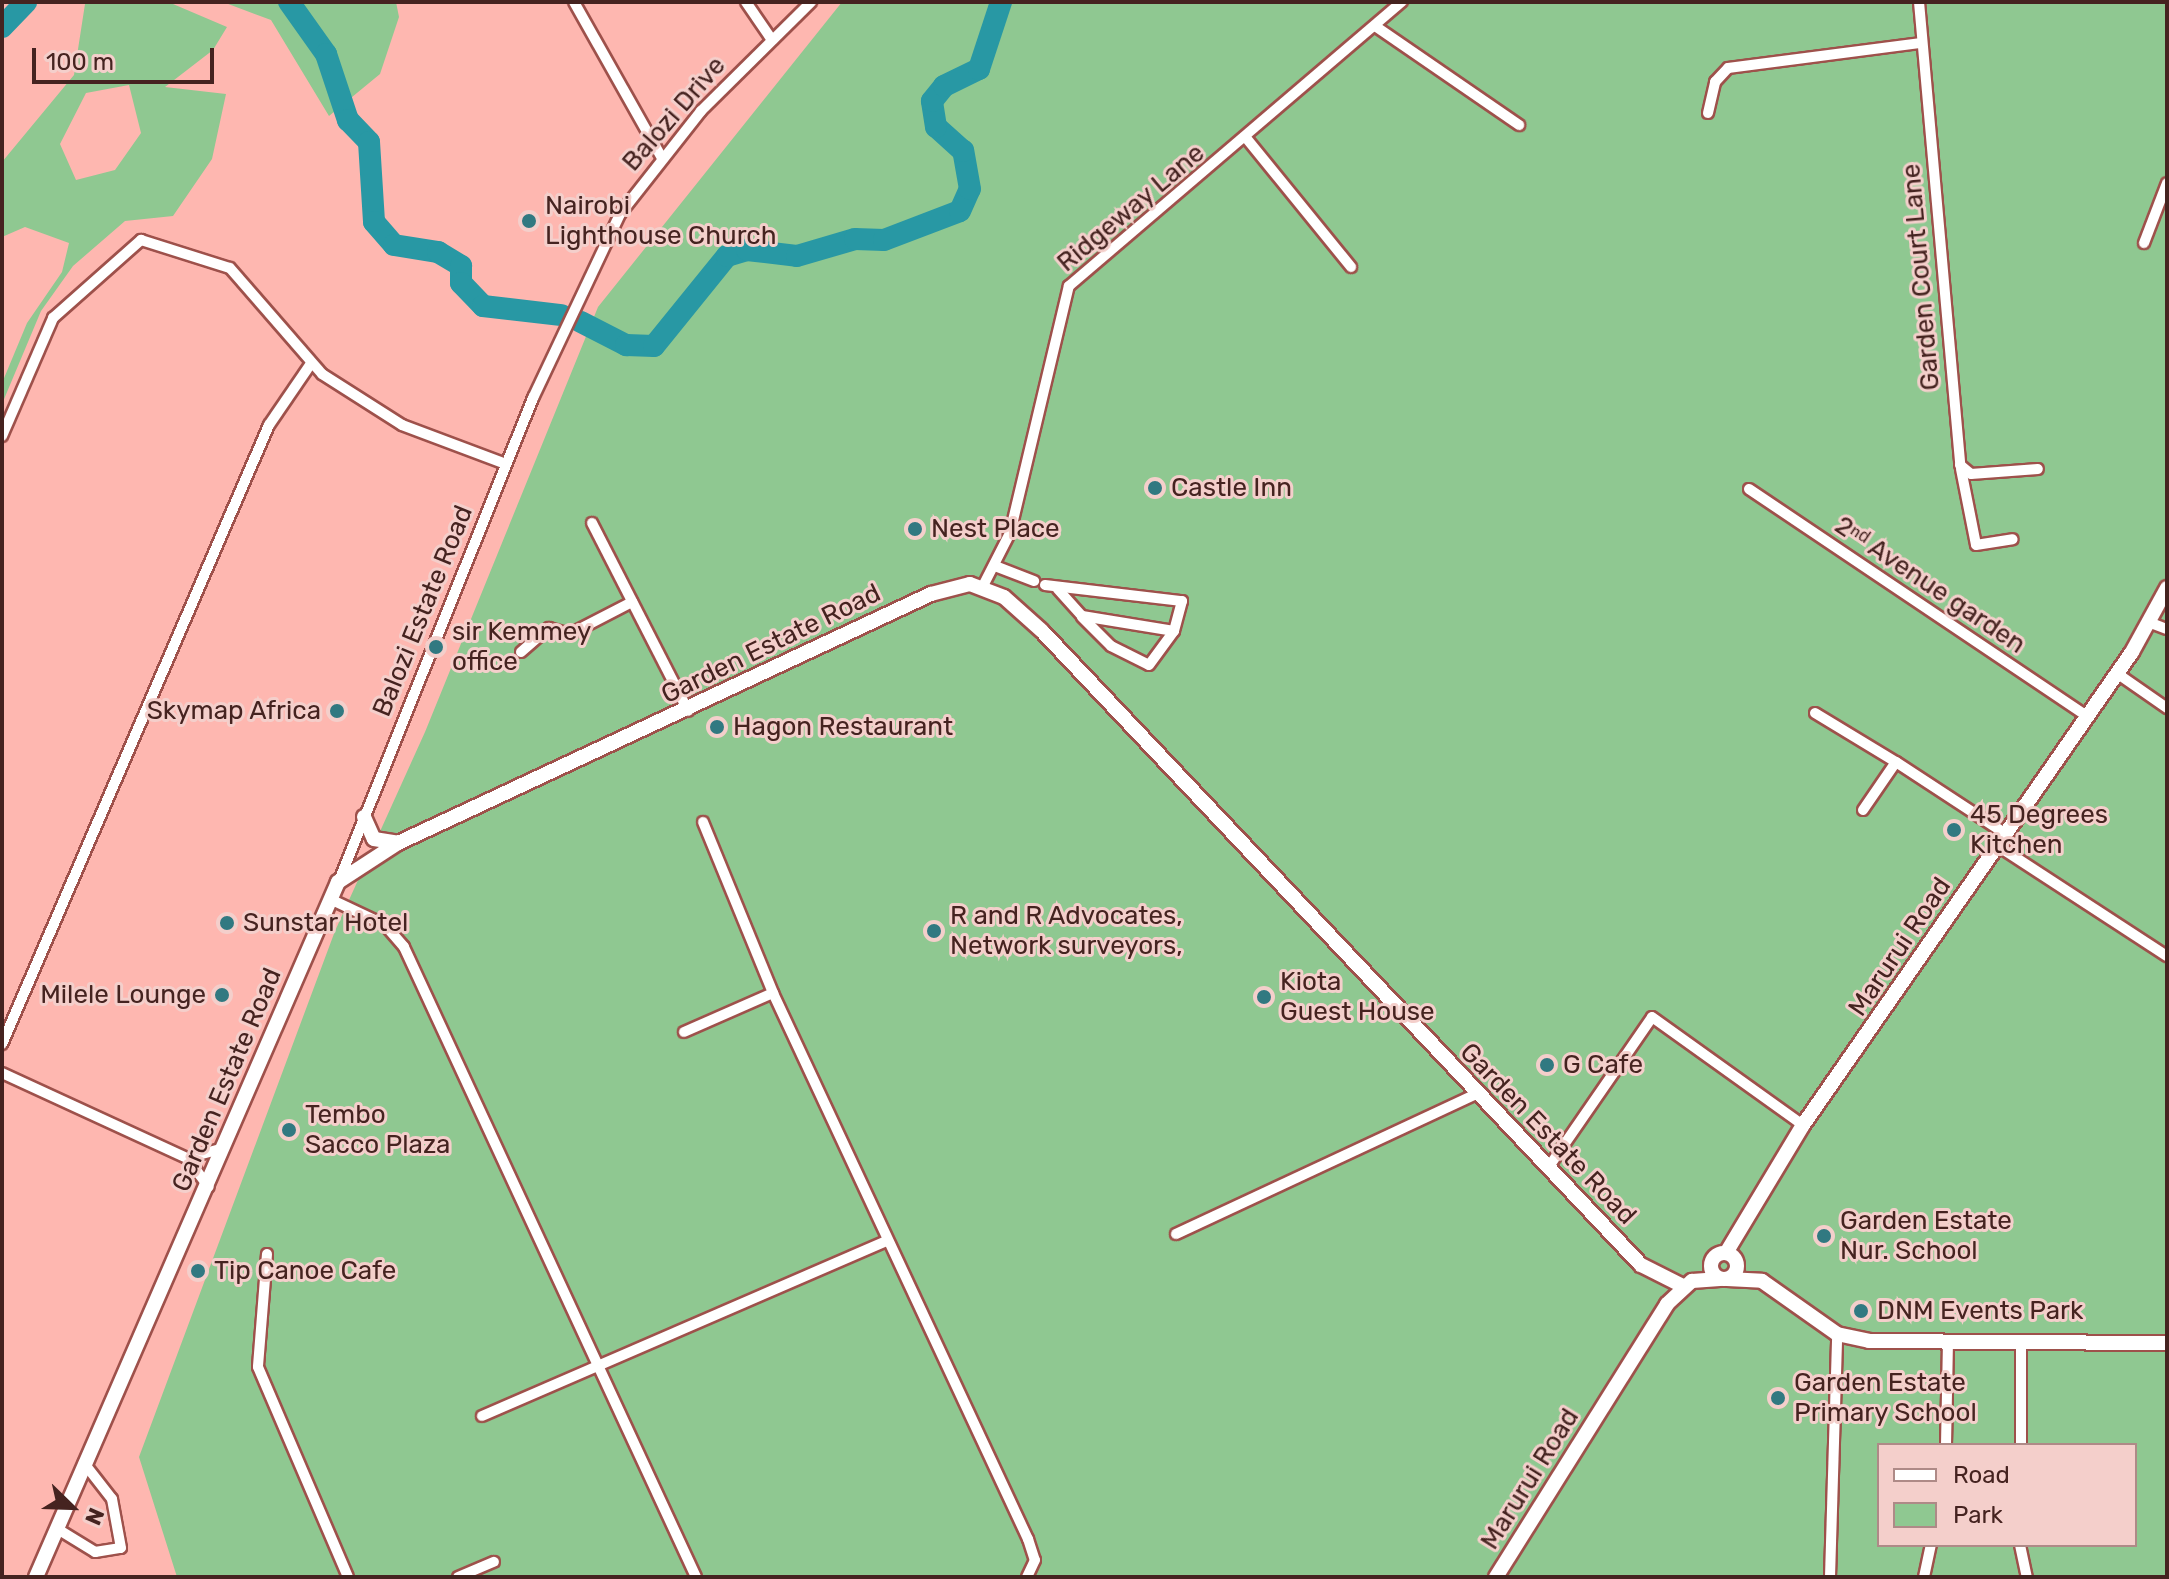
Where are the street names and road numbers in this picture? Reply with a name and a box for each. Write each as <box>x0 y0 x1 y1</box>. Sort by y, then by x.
street label: Balozi Drive <box>616 50 732 178</box>
street label: Ridgeway Lane <box>1051 137 1211 279</box>
street label: Garden Court Lane <box>1896 162 1946 392</box>
street label: Balozi Estate Road <box>366 501 480 721</box>
street label: 2ⁿᵈ Avenue garden <box>1829 510 2031 660</box>
street label: Garden Estate Road <box>656 577 886 711</box>
street label: Marurui Road <box>1842 872 1958 1022</box>
street label: Garden Estate Road <box>166 963 288 1197</box>
street label: Garden Estate Road <box>1453 1037 1643 1231</box>
street label: Marurui Road <box>1474 1403 1586 1555</box>

